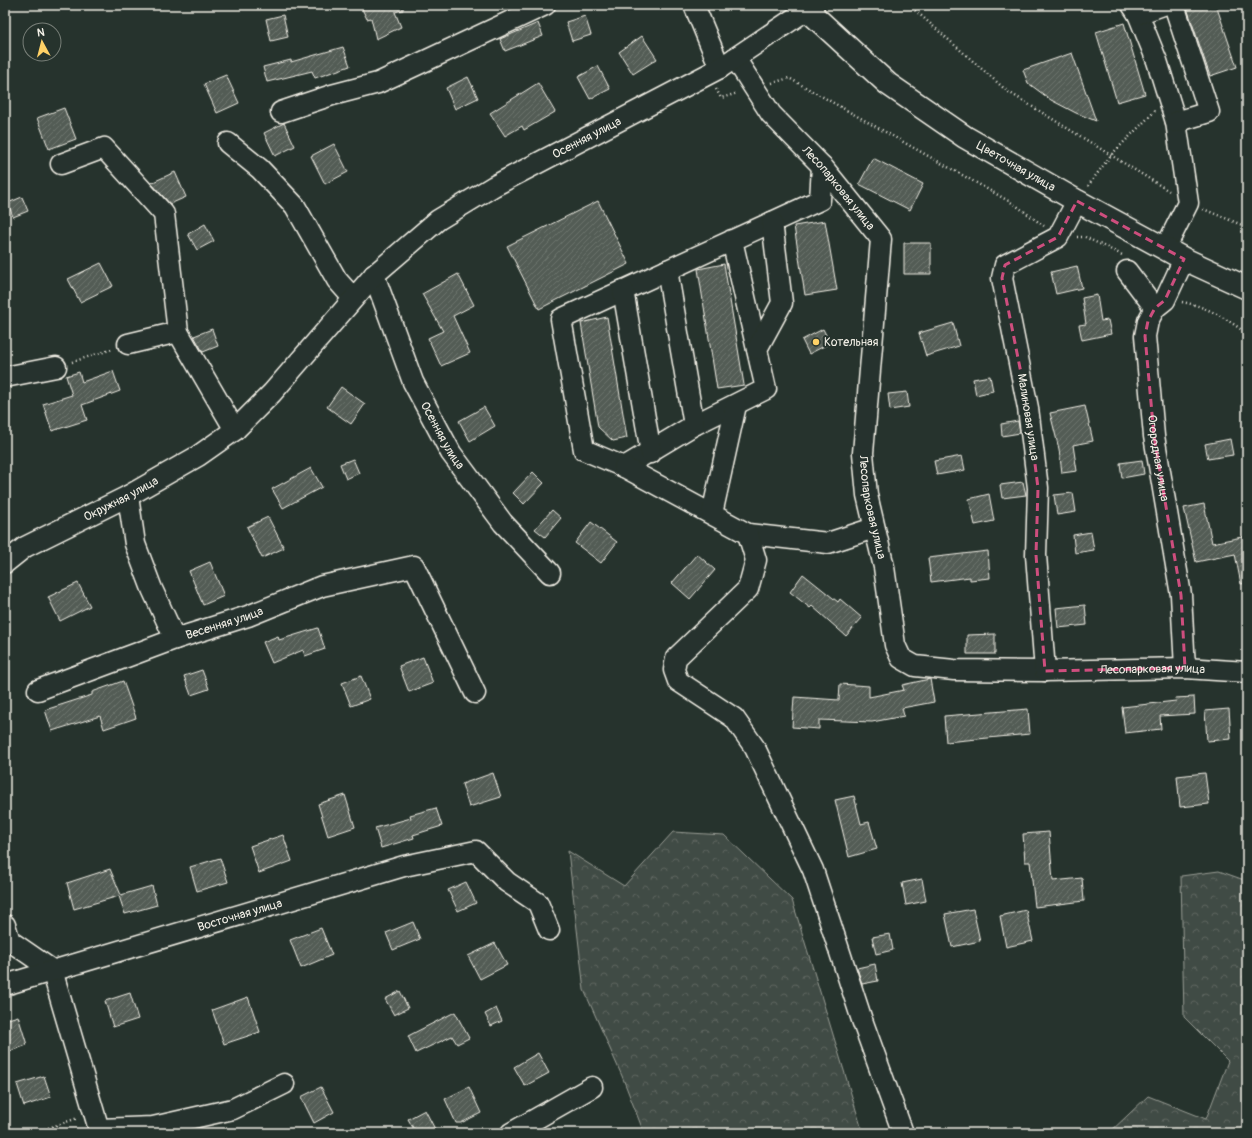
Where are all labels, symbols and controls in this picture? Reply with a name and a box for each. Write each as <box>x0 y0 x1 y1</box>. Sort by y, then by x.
north arrow <box>22 22 62 62</box>
text: N <box>36 26 46 39</box>
street label: Осенняя улица <box>550 113 624 162</box>
street label: Цветочная улица <box>974 138 1059 195</box>
street label: Лесопарковая улица <box>798 142 879 233</box>
place label: Котельная <box>824 335 879 350</box>
marker: Котельная <box>811 337 821 347</box>
street label: Малиновая улица <box>1014 372 1042 462</box>
street label: Осенняя улица <box>417 399 468 472</box>
street label: Огородная улица <box>1145 414 1173 503</box>
street label: Лесопарковая улица <box>856 454 889 561</box>
street label: Окружная улица <box>81 473 161 524</box>
street label: Весенняя улица <box>184 603 266 643</box>
street label: Лесопарковая улица <box>1099 660 1206 677</box>
street label: Восточная улица <box>196 895 284 935</box>

